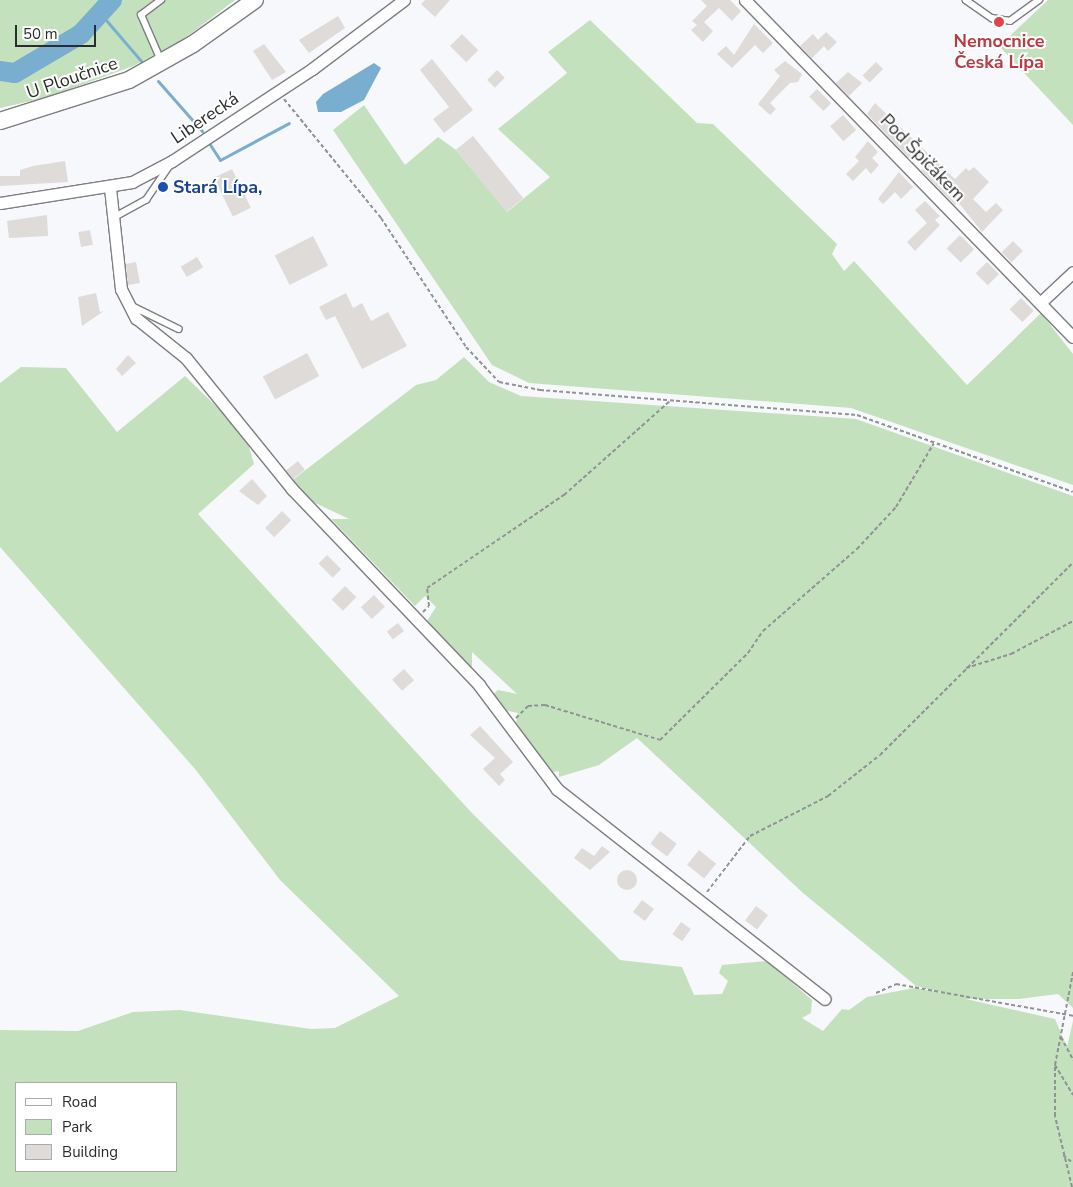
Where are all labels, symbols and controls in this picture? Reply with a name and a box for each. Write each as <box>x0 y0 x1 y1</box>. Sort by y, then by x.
scale bar <box>18 15 99 47</box>
marker: Nemocnice Česká Lípa <box>992 15 1006 29</box>
text: 50 m <box>23 24 58 44</box>
place label: Nemocnice Česká Lípa <box>953 31 1045 74</box>
street label: U Ploučnice <box>24 52 120 104</box>
street label: Liberecká <box>167 88 243 148</box>
street label: Pod Špičákem <box>876 110 970 206</box>
place label: Stará Lípa, <box>173 176 263 198</box>
marker: Stará Lípa, <box>157 181 169 193</box>
legend <box>15 1082 178 1172</box>
text: Road <box>62 1092 97 1112</box>
text: Park <box>62 1117 92 1137</box>
text: Building <box>62 1142 118 1162</box>

